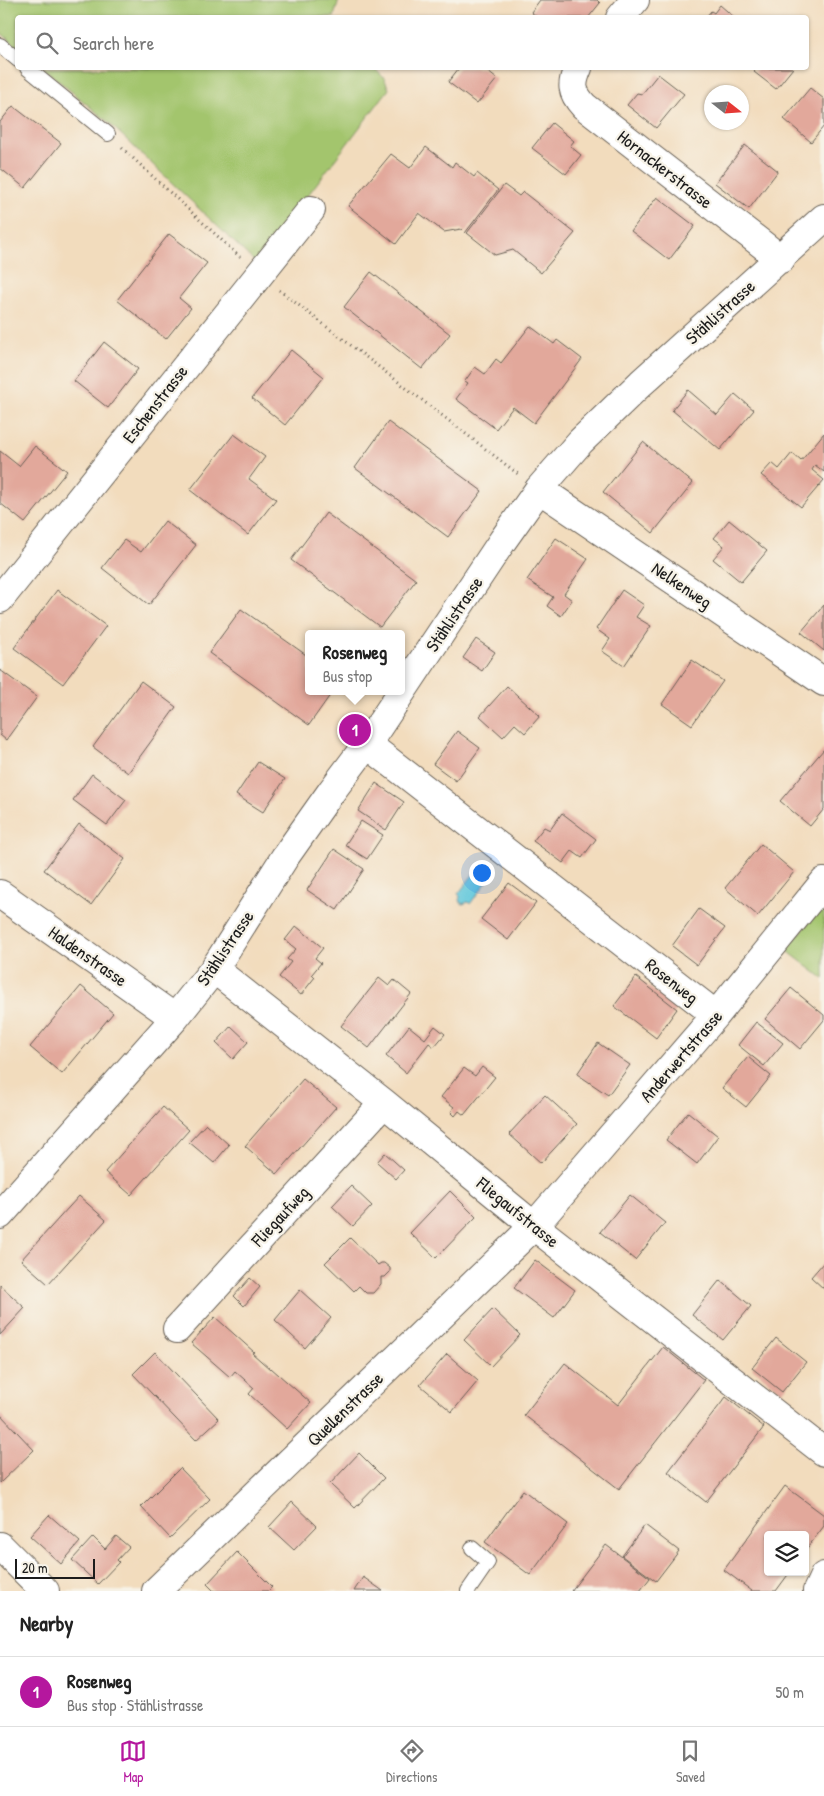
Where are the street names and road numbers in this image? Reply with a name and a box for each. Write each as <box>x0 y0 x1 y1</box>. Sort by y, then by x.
street label: Hornackerstrasse <box>612 124 718 214</box>
street label: Stählistrasse <box>680 274 760 350</box>
street label: Eschenstrasse <box>117 360 193 448</box>
street label: Nelkenweg <box>647 556 717 614</box>
street label: Stählistrasse <box>420 571 488 657</box>
street label: Stählistrasse <box>191 905 259 991</box>
street label: Haldenstrasse <box>44 920 132 992</box>
street label: Rosenweg <box>640 952 704 1010</box>
street label: Anderwertstrasse <box>634 1004 728 1108</box>
street label: Fliegaufstrasse <box>471 1170 565 1253</box>
street label: Fliegaufweg <box>245 1180 315 1253</box>
street label: Quellenstrasse <box>301 1366 389 1452</box>

